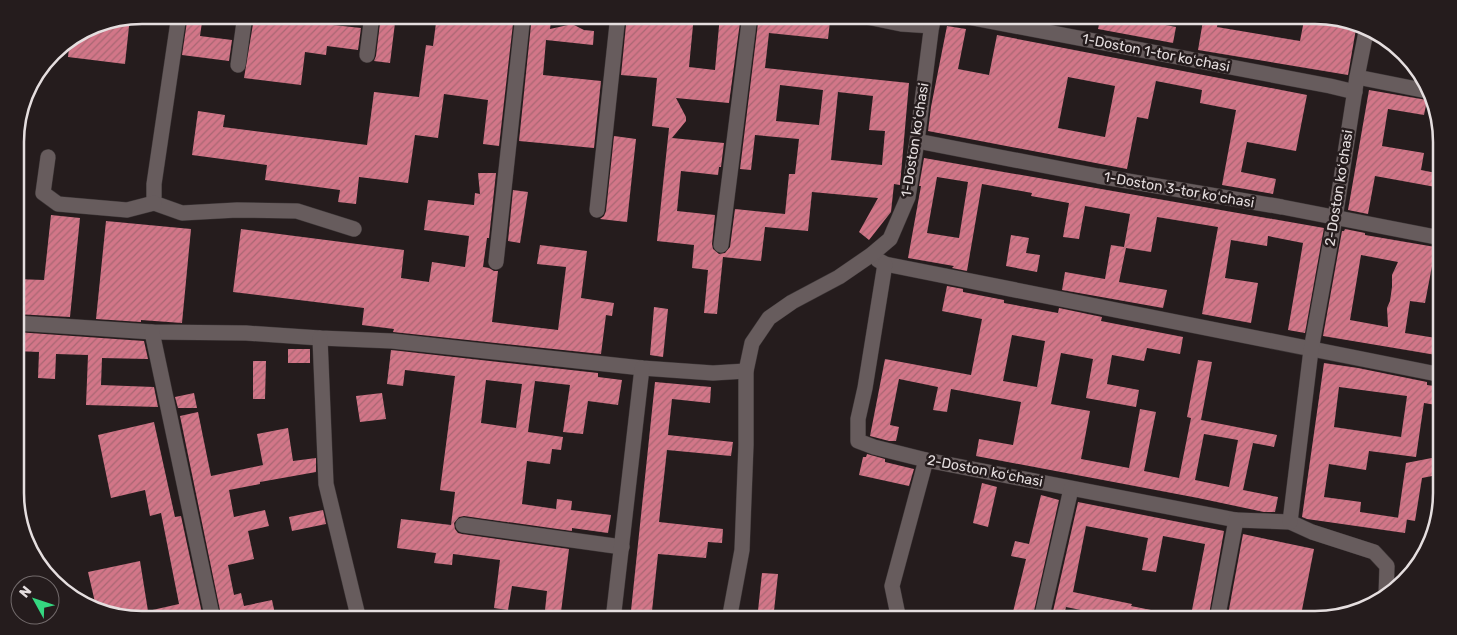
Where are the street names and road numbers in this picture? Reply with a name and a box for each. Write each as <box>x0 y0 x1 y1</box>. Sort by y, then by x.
street label: 1-Doston 1-tor koʻchasi <box>1081 30 1231 76</box>
street label: 1-Doston koʻchasi <box>898 82 932 198</box>
street label: 2-Doston koʻchasi <box>1321 129 1357 247</box>
street label: 1-Doston 3-tor koʻchasi <box>1103 168 1255 212</box>
street label: 2-Doston koʻchasi <box>926 451 1044 491</box>

